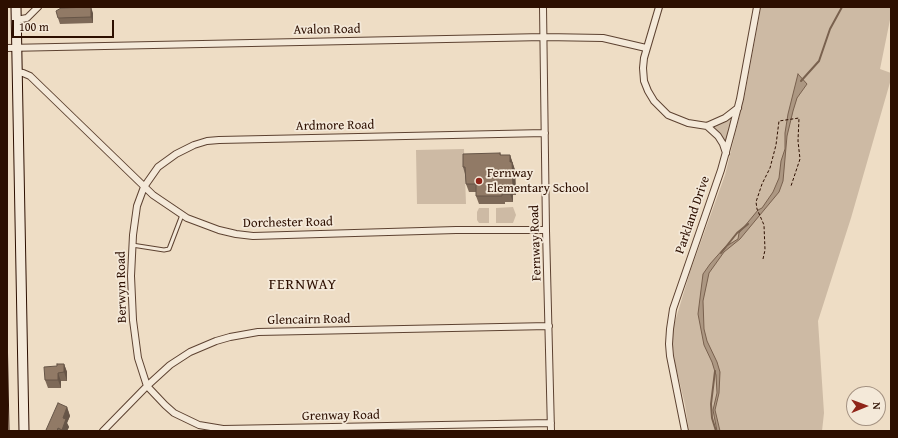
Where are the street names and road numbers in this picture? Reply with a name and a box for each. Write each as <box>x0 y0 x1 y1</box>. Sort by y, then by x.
street label: Avalon Road <box>293 22 361 38</box>
street label: Ardmore Road <box>296 118 374 134</box>
street label: Parkland Drive <box>672 174 714 256</box>
street label: Fernway Road <box>527 205 545 281</box>
street label: Dorchester Road <box>243 214 333 232</box>
street label: Berwyn Road <box>114 251 130 323</box>
street label: Glencairn Road <box>267 311 351 329</box>
street label: Grenway Road <box>302 408 380 424</box>

